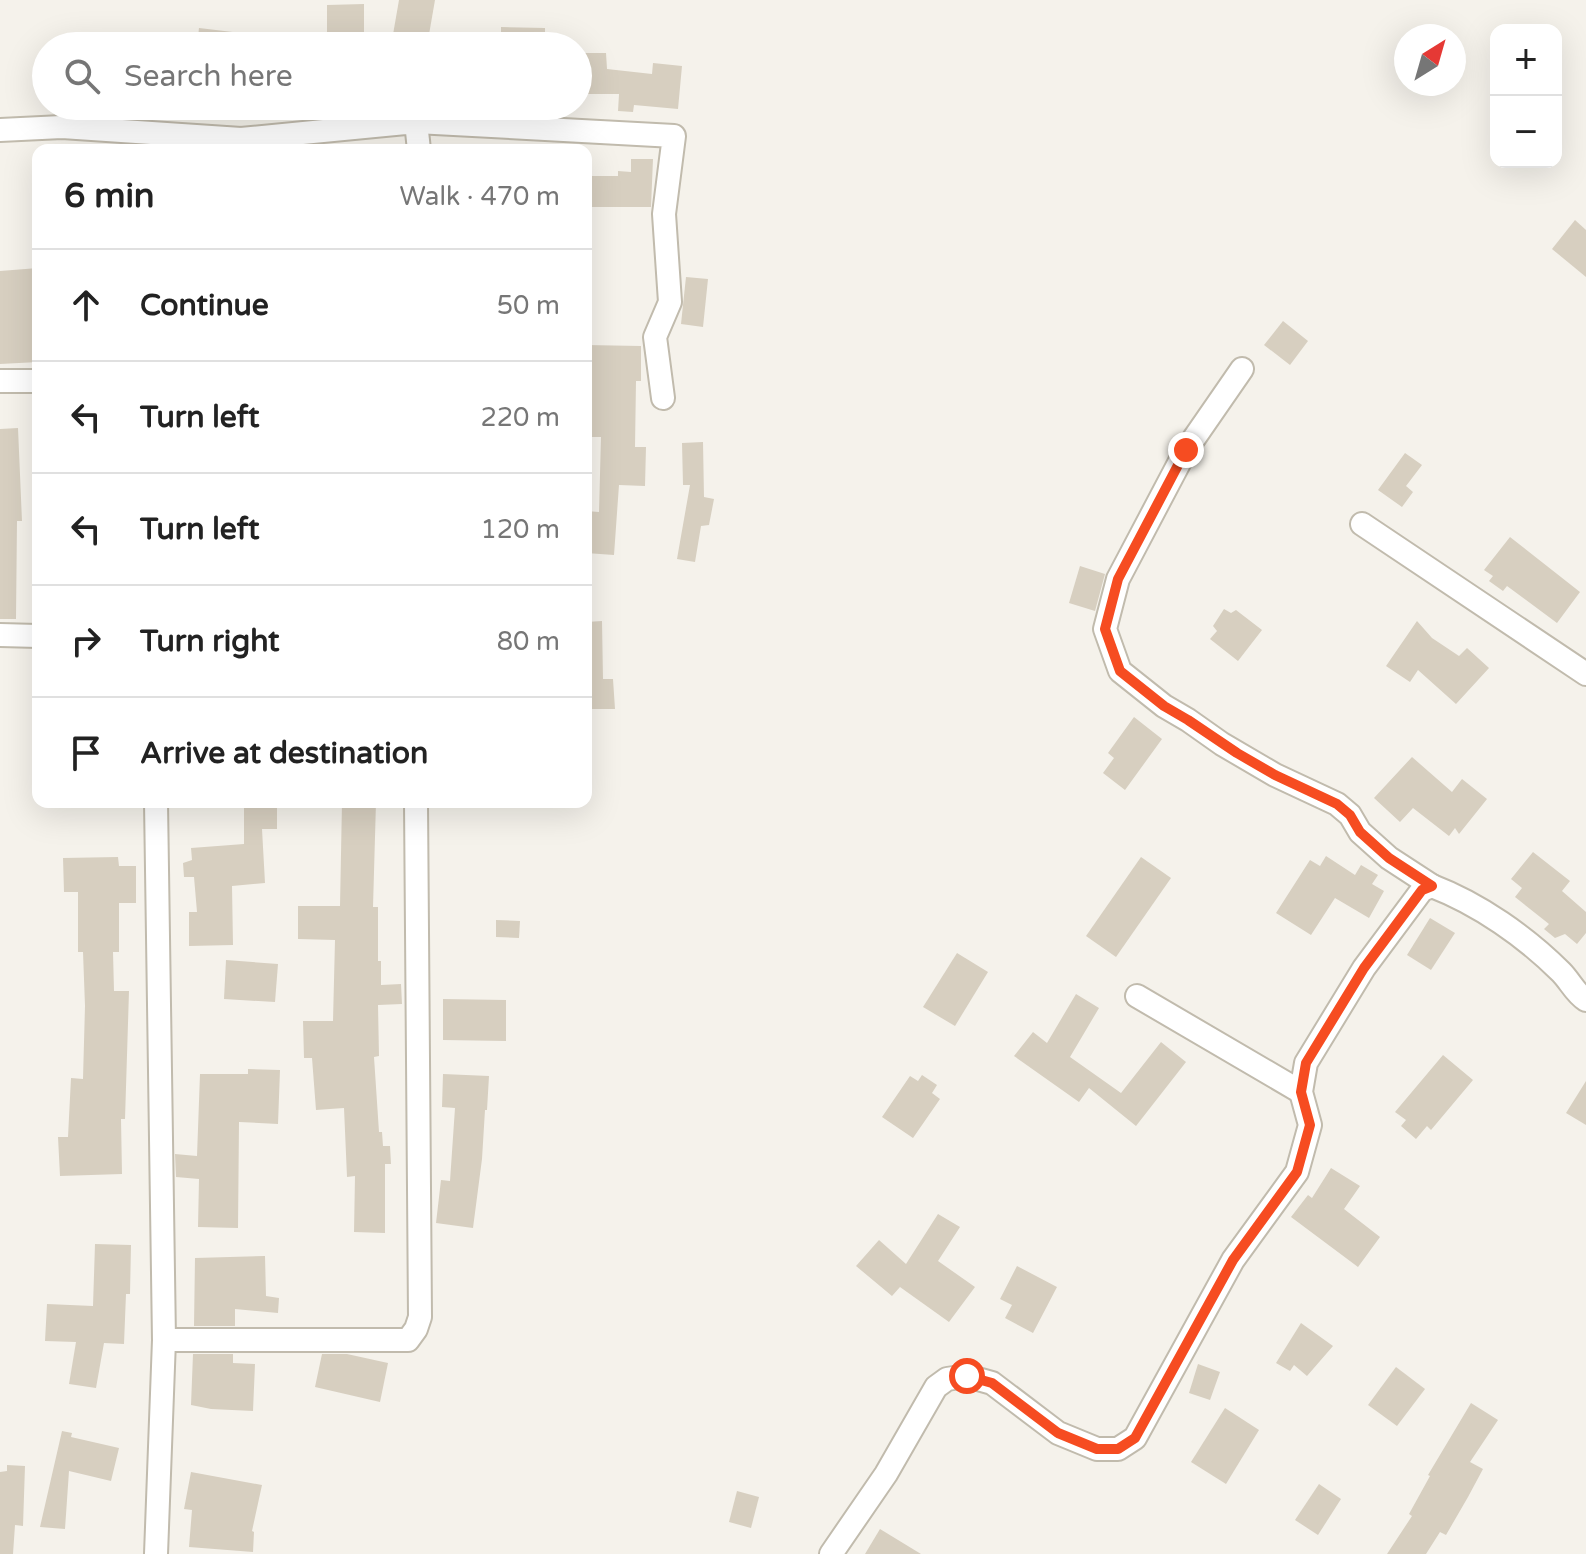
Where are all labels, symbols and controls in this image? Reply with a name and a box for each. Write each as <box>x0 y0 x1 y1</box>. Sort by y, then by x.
north arrow <box>1394 24 1466 96</box>
map controls <box>1490 24 1562 168</box>
button: + <box>1490 24 1562 96</box>
search box <box>32 32 592 120</box>
icon: search <box>60 54 104 98</box>
text: Search here <box>124 58 293 95</box>
button: − <box>1490 96 1562 168</box>
text: 6 min <box>64 176 155 217</box>
text: Walk · 470 m <box>400 181 560 212</box>
icon: ahead <box>64 283 108 327</box>
text: Continue <box>140 287 269 324</box>
text: 50 m <box>497 290 560 321</box>
icon: left <box>64 395 108 439</box>
text: Turn left <box>140 399 259 436</box>
text: 220 m <box>480 402 560 433</box>
route end <box>1168 432 1204 468</box>
icon: left <box>64 507 108 551</box>
text: Turn left <box>140 511 259 548</box>
text: 120 m <box>480 514 560 545</box>
icon: right <box>64 619 108 663</box>
text: Turn right <box>140 623 280 660</box>
text: 80 m <box>497 626 560 657</box>
icon: arrive <box>64 731 108 775</box>
text: Arrive at destination <box>140 735 428 772</box>
route start <box>949 1358 985 1394</box>

